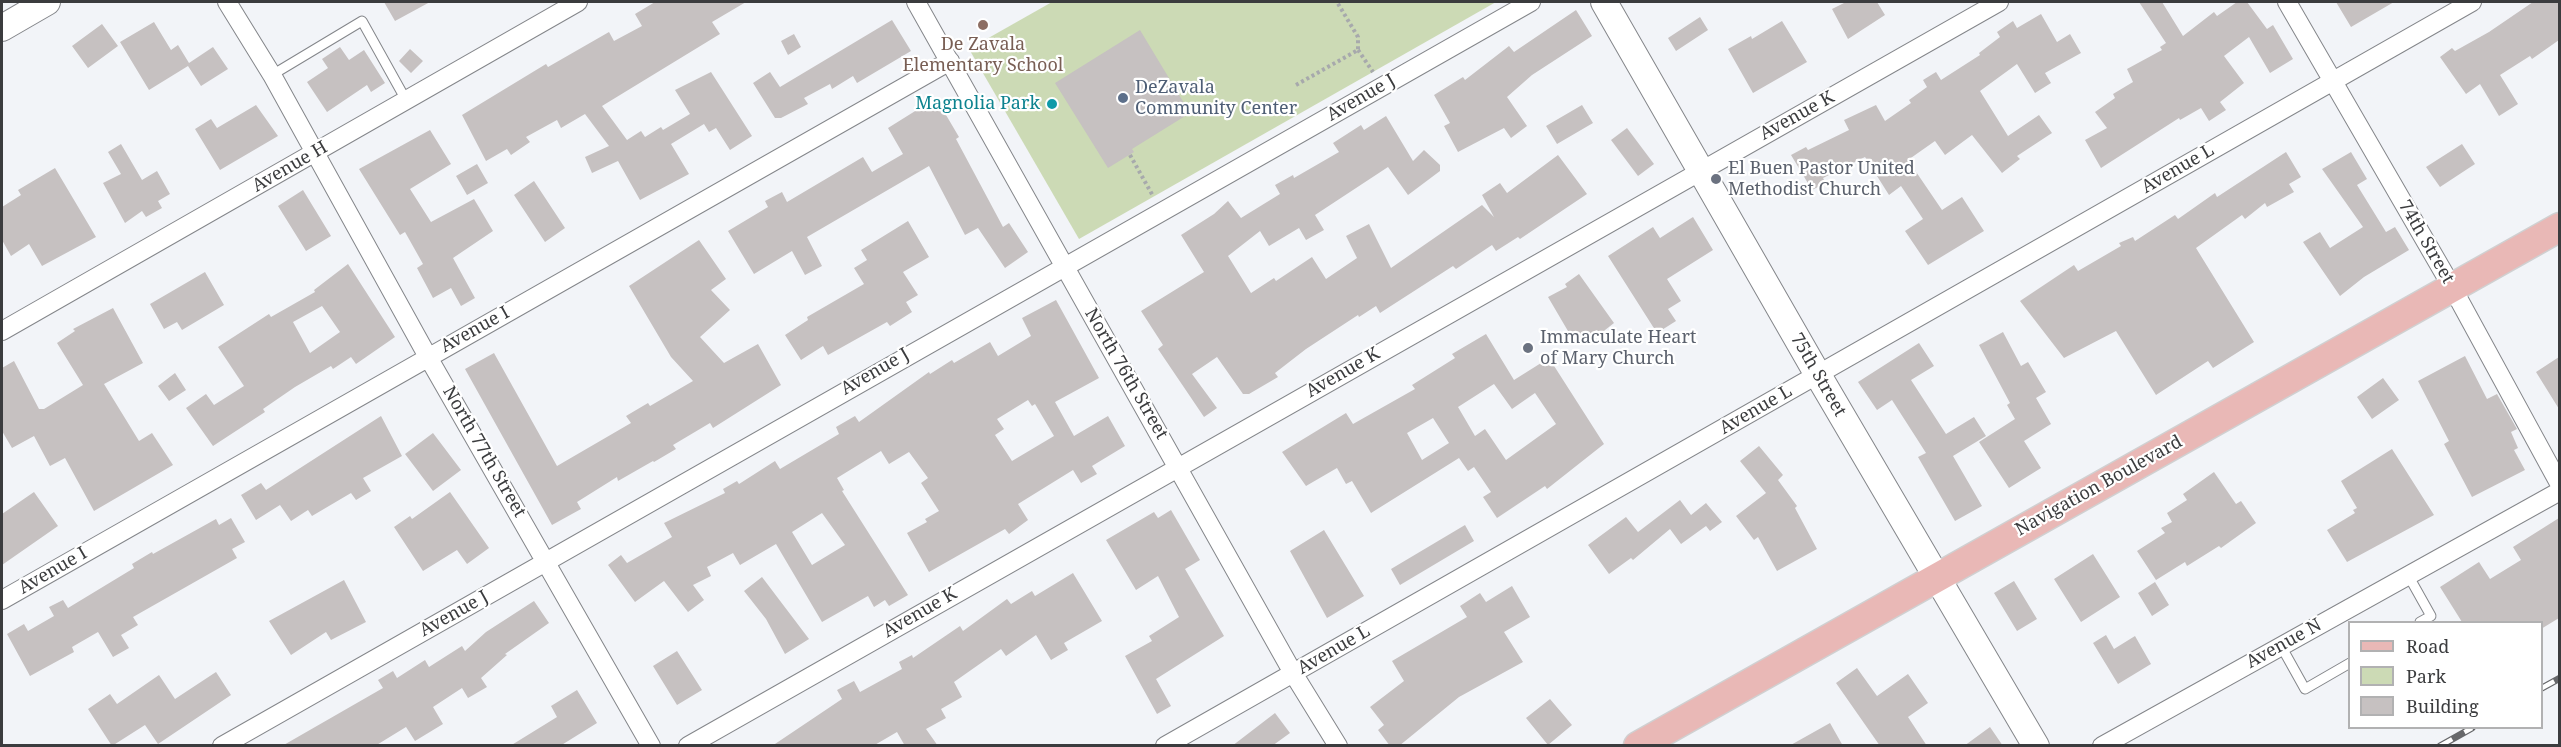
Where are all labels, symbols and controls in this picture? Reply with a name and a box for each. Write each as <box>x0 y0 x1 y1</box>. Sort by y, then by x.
marker: De Zavala Elementary School <box>976 18 990 32</box>
place label: De Zavala Elementary School <box>903 34 1063 76</box>
street label: Avenue J <box>1323 70 1399 126</box>
place label: DeZavala Community Center <box>1135 77 1297 119</box>
street label: Avenue K <box>1756 87 1838 145</box>
marker: DeZavala Community Center <box>1116 91 1130 105</box>
place label: Magnolia Park <box>915 93 1040 115</box>
marker: Magnolia Park <box>1045 97 1059 111</box>
street label: Avenue H <box>249 137 331 197</box>
street label: Avenue L <box>2138 140 2218 198</box>
place label: El Buen Pastor United Methodist Church <box>1728 158 1915 201</box>
marker: El Buen Pastor United Methodist Church <box>1709 172 1723 186</box>
street label: 74th Street <box>2393 196 2459 288</box>
street label: Avenue I <box>437 302 513 358</box>
street label: North 76th Street <box>1080 305 1172 443</box>
place label: Immaculate Heart of Mary Church <box>1540 327 1696 370</box>
street label: 75th Street <box>1785 329 1851 421</box>
marker: Immaculate Heart of Mary Church <box>1521 341 1535 355</box>
street label: Avenue K <box>1302 343 1384 403</box>
street label: Avenue J <box>837 344 913 400</box>
street label: Avenue L <box>1716 381 1796 439</box>
street label: North 77th Street <box>438 383 530 521</box>
street label: Navigation Boulevard <box>2012 431 2186 541</box>
street label: Avenue I <box>15 543 91 599</box>
street label: Avenue K <box>879 583 961 643</box>
street label: Avenue J <box>416 586 492 642</box>
street label: Avenue N <box>2243 614 2325 674</box>
street label: Avenue L <box>1294 621 1374 679</box>
legend <box>2348 621 2543 729</box>
text: Road <box>2406 634 2449 658</box>
text: Park <box>2406 664 2446 688</box>
text: Building <box>2406 694 2479 718</box>

